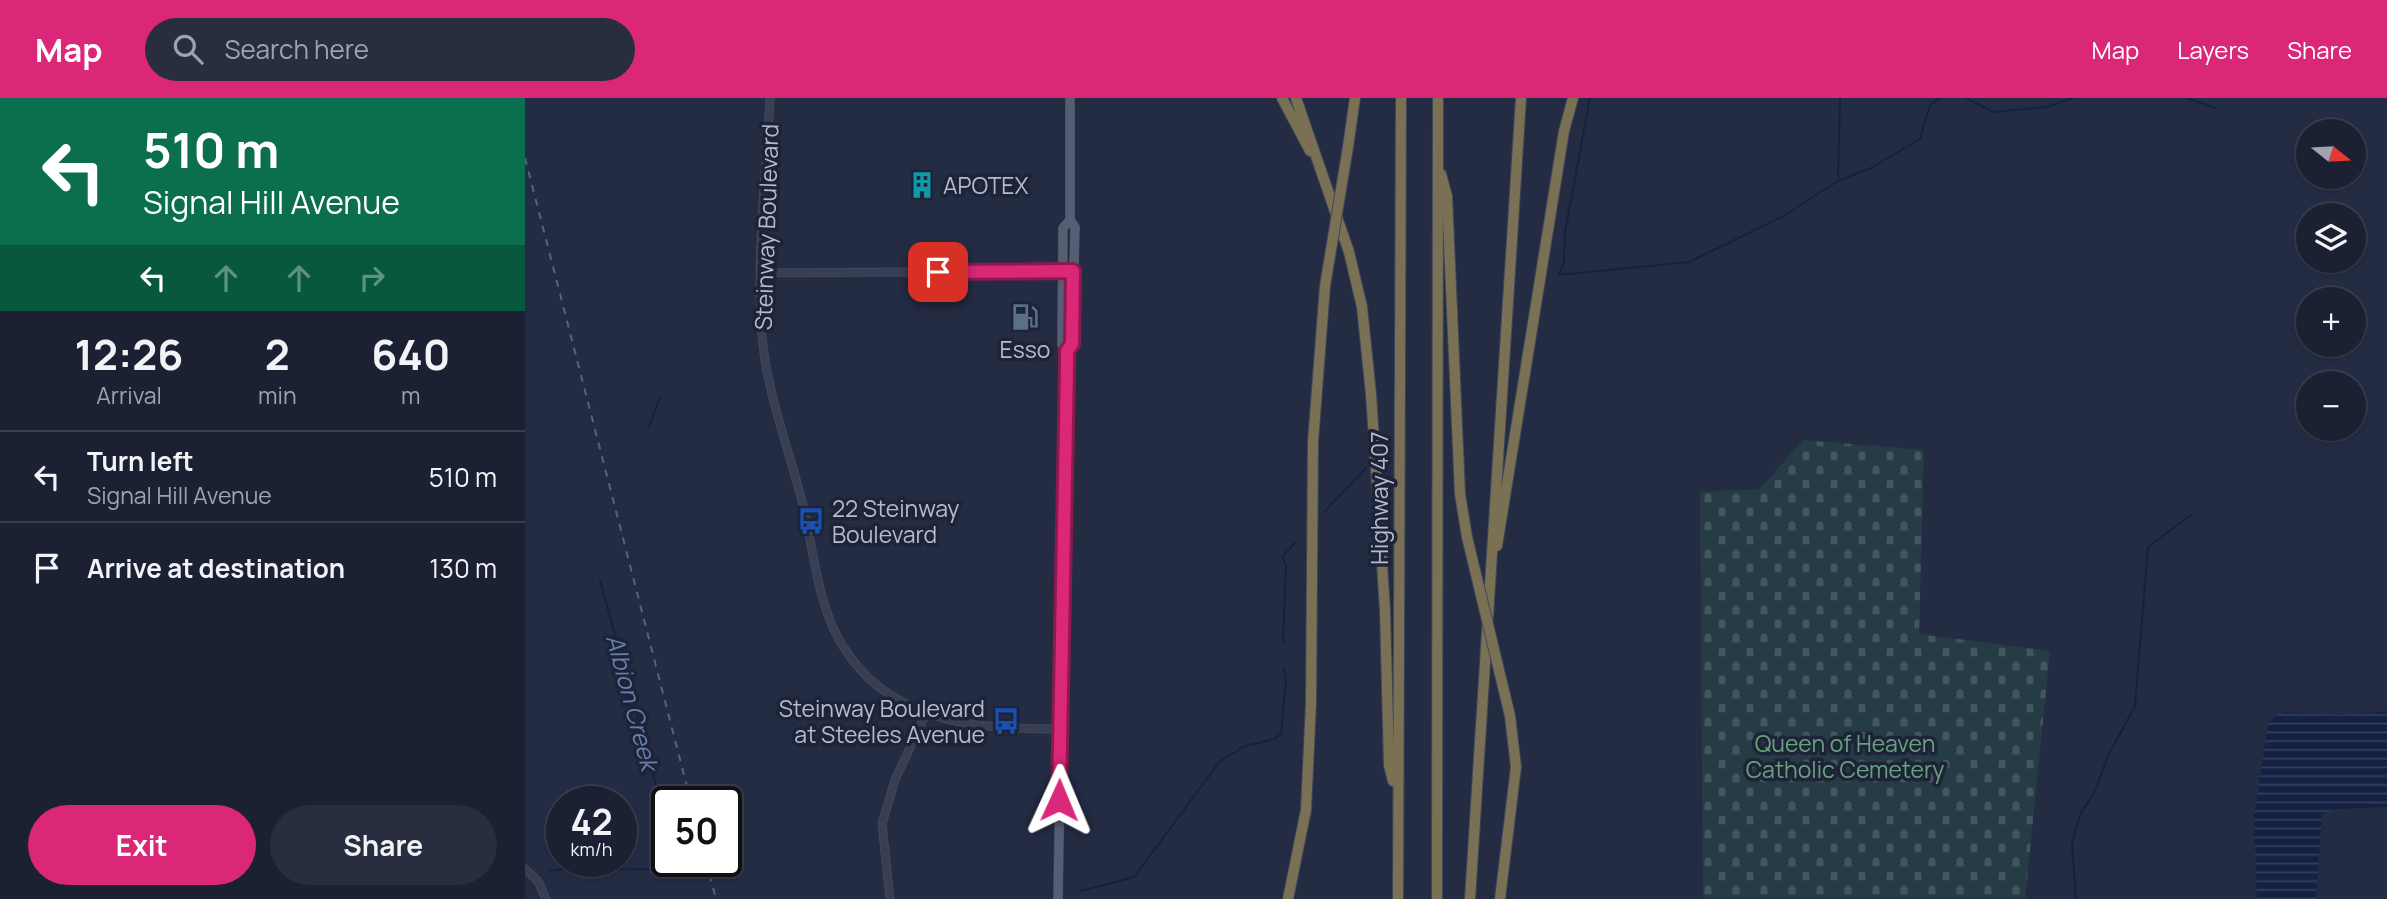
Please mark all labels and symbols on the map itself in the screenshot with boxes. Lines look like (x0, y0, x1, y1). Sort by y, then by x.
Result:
north arrow (2296, 119, 2366, 189)
street label: Steinway Boulevard (746, 123, 786, 331)
place label: APOTEX (943, 169, 1028, 201)
building icon: APOTEX (907, 170, 937, 200)
pin (908, 242, 968, 302)
fuel station icon: Esso (1010, 302, 1040, 332)
place label: Esso (1000, 333, 1050, 365)
street label: Highway 407 (1363, 431, 1395, 565)
place label: 22 Steinway Boulevard (832, 492, 959, 550)
bus stop icon: 22 Steinway Boulevard (796, 506, 826, 536)
water label: Albion Creek (599, 630, 668, 777)
place label: Steinway Boulevard at Steeles Avenue (779, 692, 985, 750)
bus stop icon: Steinway Boulevard at Steeles Avenue (991, 706, 1021, 736)
park label: Queen of Heaven Catholic Cemetery (1746, 727, 1944, 785)
position arrow (1022, 763, 1096, 837)
speed limit sign: 50 (651, 786, 742, 877)

